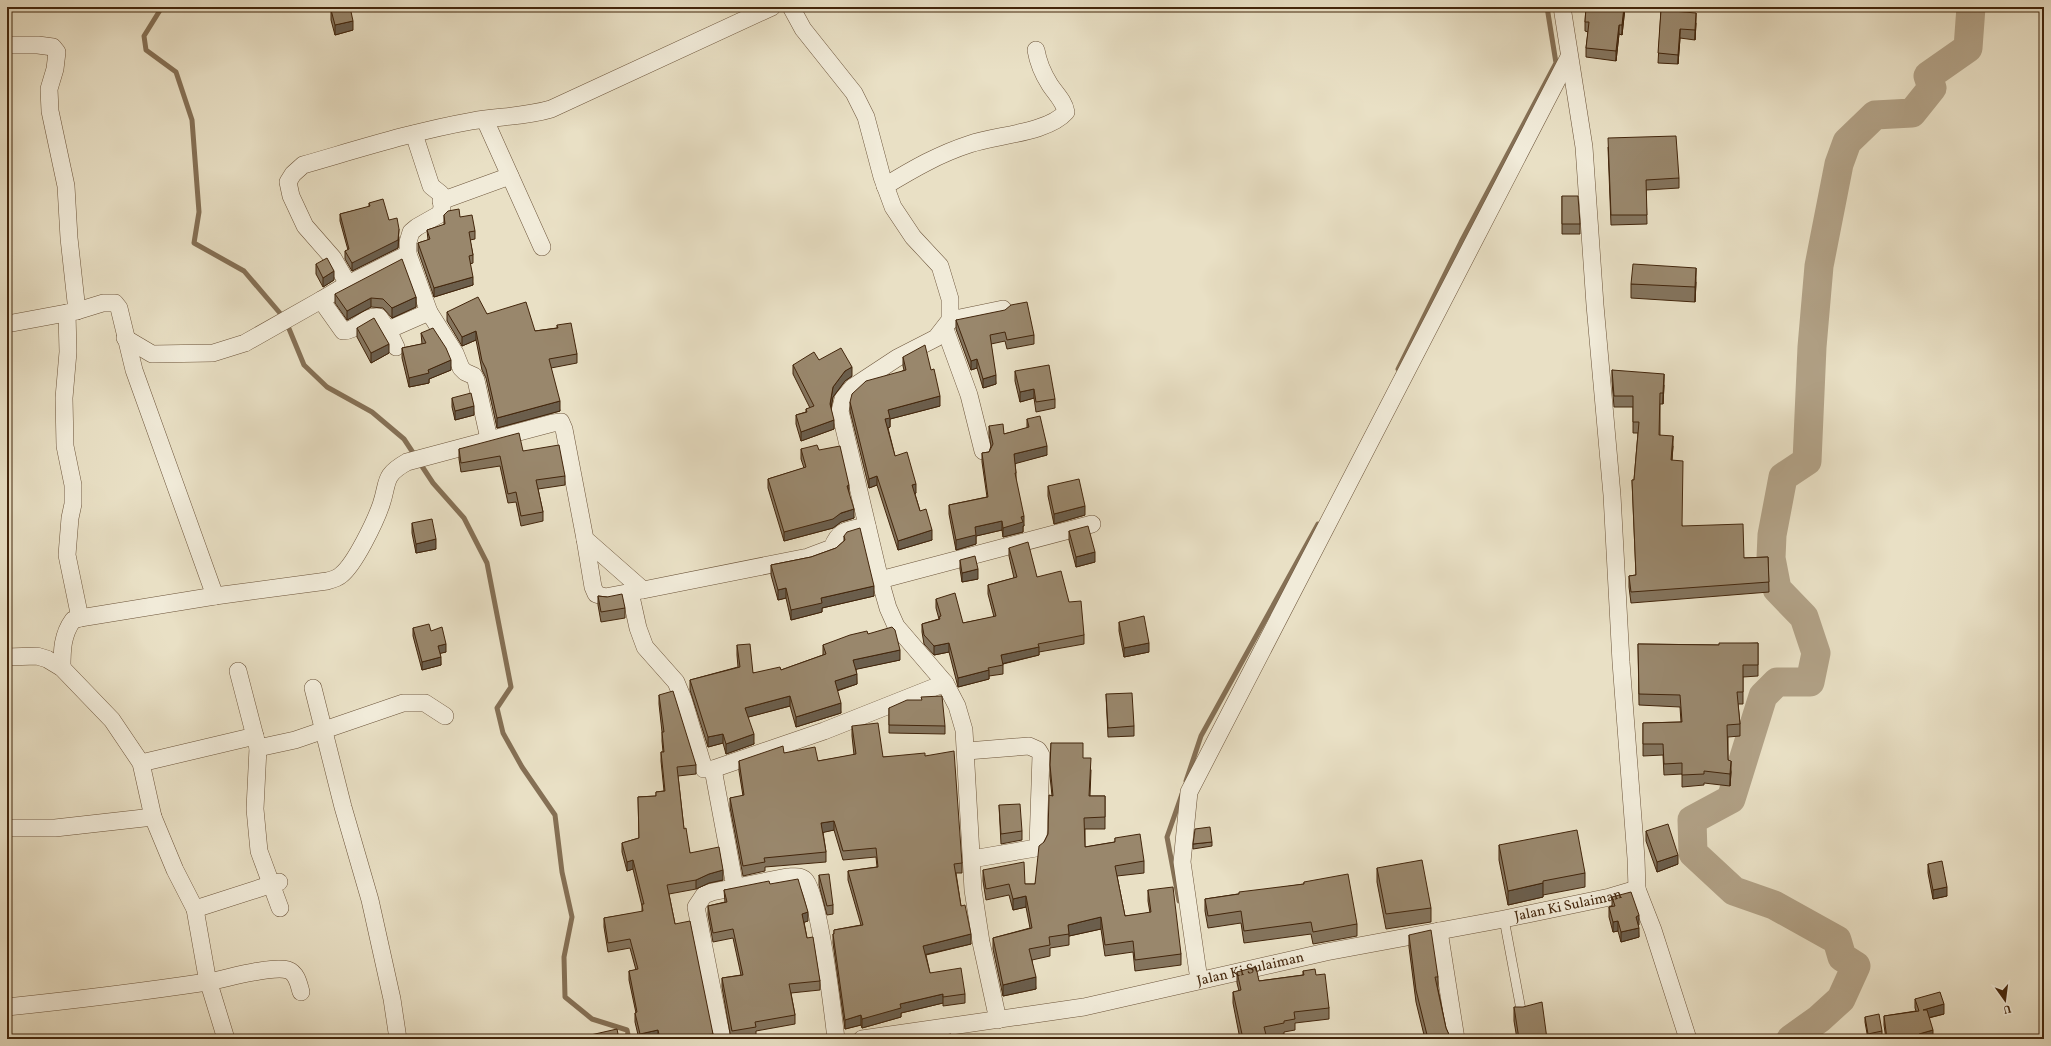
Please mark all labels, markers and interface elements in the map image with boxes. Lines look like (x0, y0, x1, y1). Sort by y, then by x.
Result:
street label: Jalan Ki Sulaiman (1513, 885, 1624, 926)
street label: Jalan Ki Sulaiman (1195, 948, 1306, 991)
north arrow (1985, 980, 2025, 1020)
text: U (2001, 1000, 2013, 1017)

